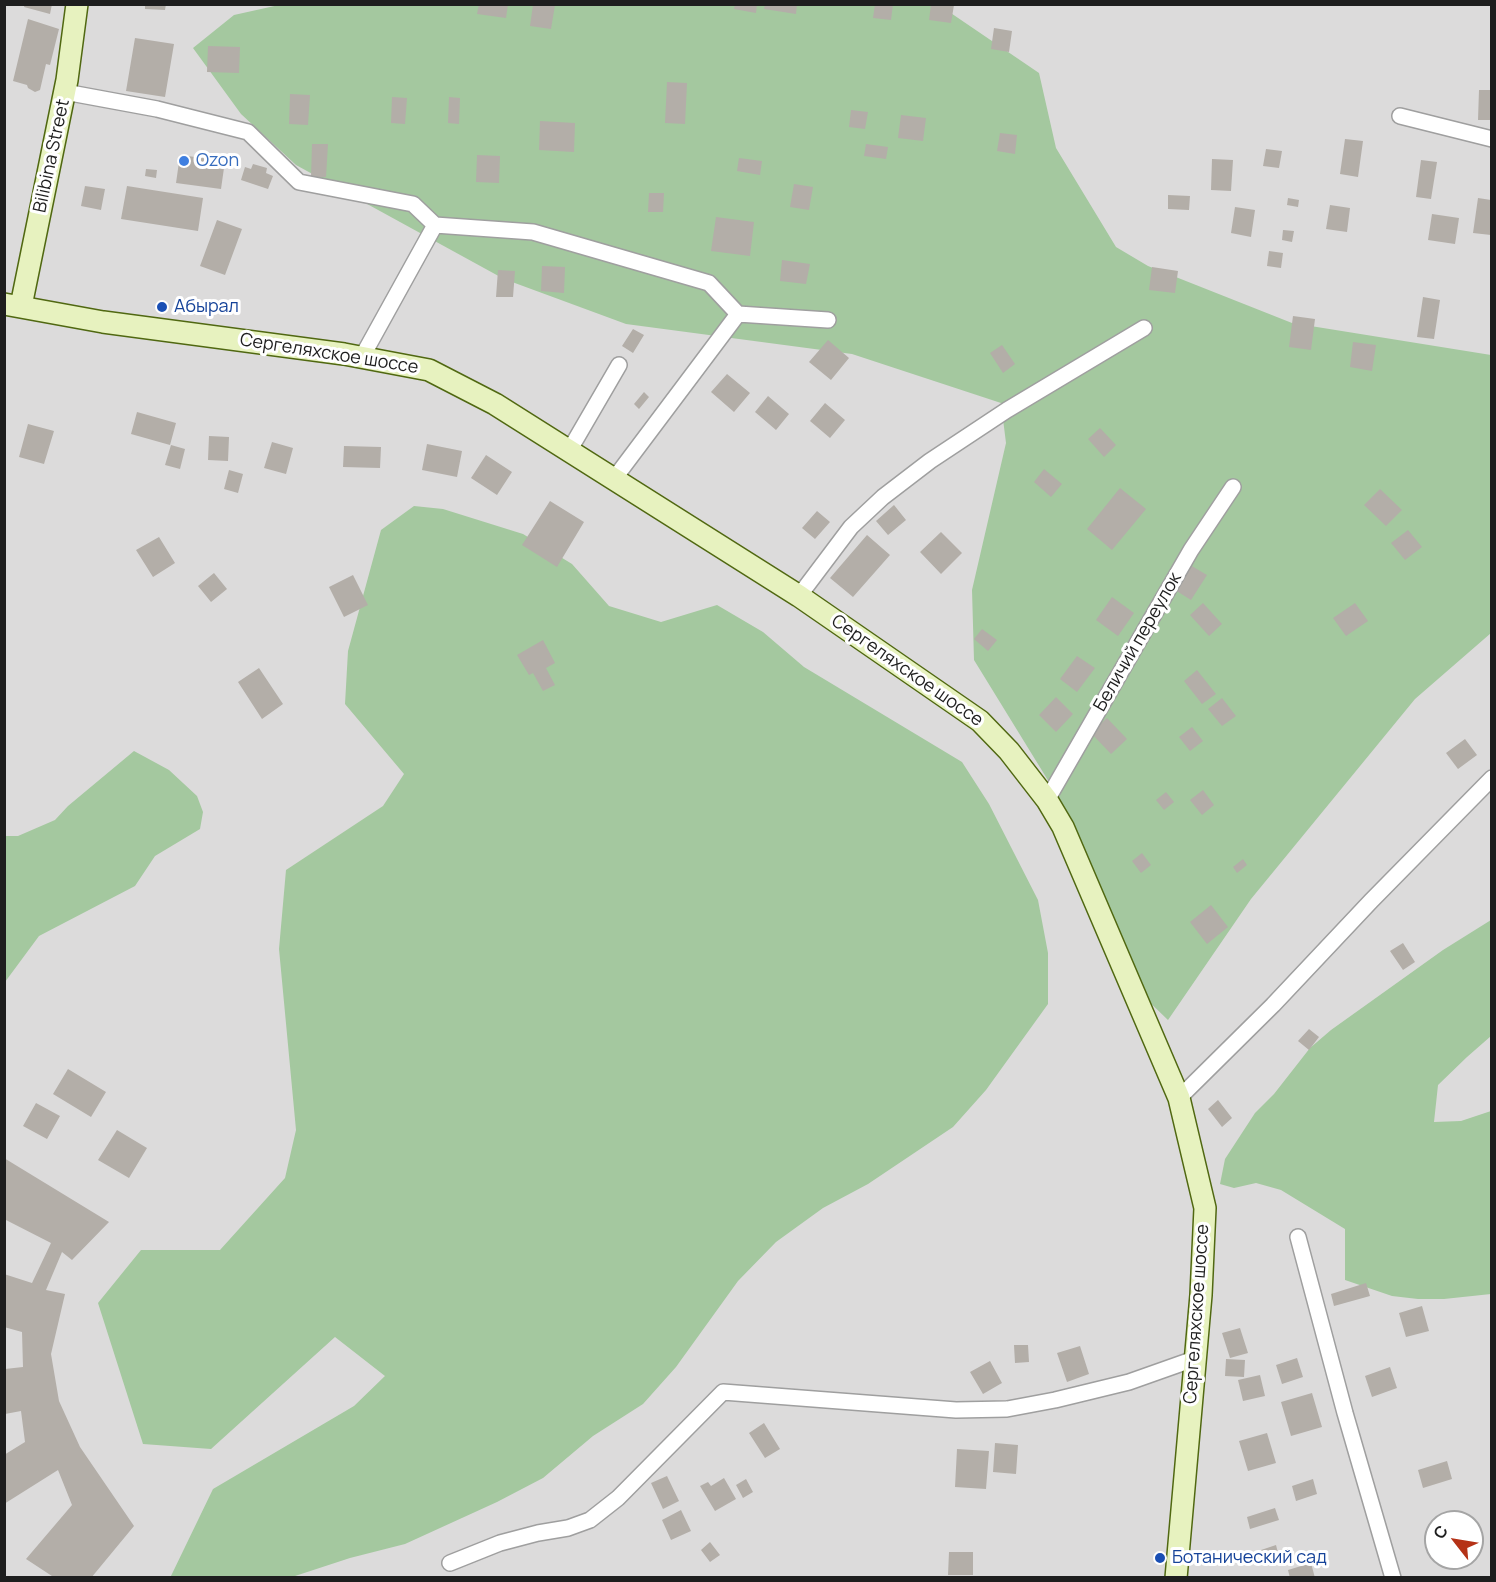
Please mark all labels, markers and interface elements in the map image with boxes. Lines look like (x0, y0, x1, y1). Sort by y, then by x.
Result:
street label: Bilibina Street (29, 97, 75, 215)
place label: Ozon (196, 150, 239, 172)
marker: Ozon (177, 154, 191, 168)
place label: Абырал (174, 296, 239, 318)
marker: Абырал (155, 300, 169, 314)
street label: Сергеляхское шоссе (238, 329, 420, 379)
street label: Беличий переулок (1089, 569, 1187, 715)
street label: Сергеляхское шоссе (827, 610, 987, 732)
street label: Сергеляхское шоссе (1180, 1223, 1214, 1405)
north arrow (1424, 1510, 1484, 1570)
text: С (1428, 1521, 1453, 1543)
place label: Ботанический сад (1172, 1547, 1327, 1569)
marker: Ботанический сад (1153, 1551, 1167, 1565)

